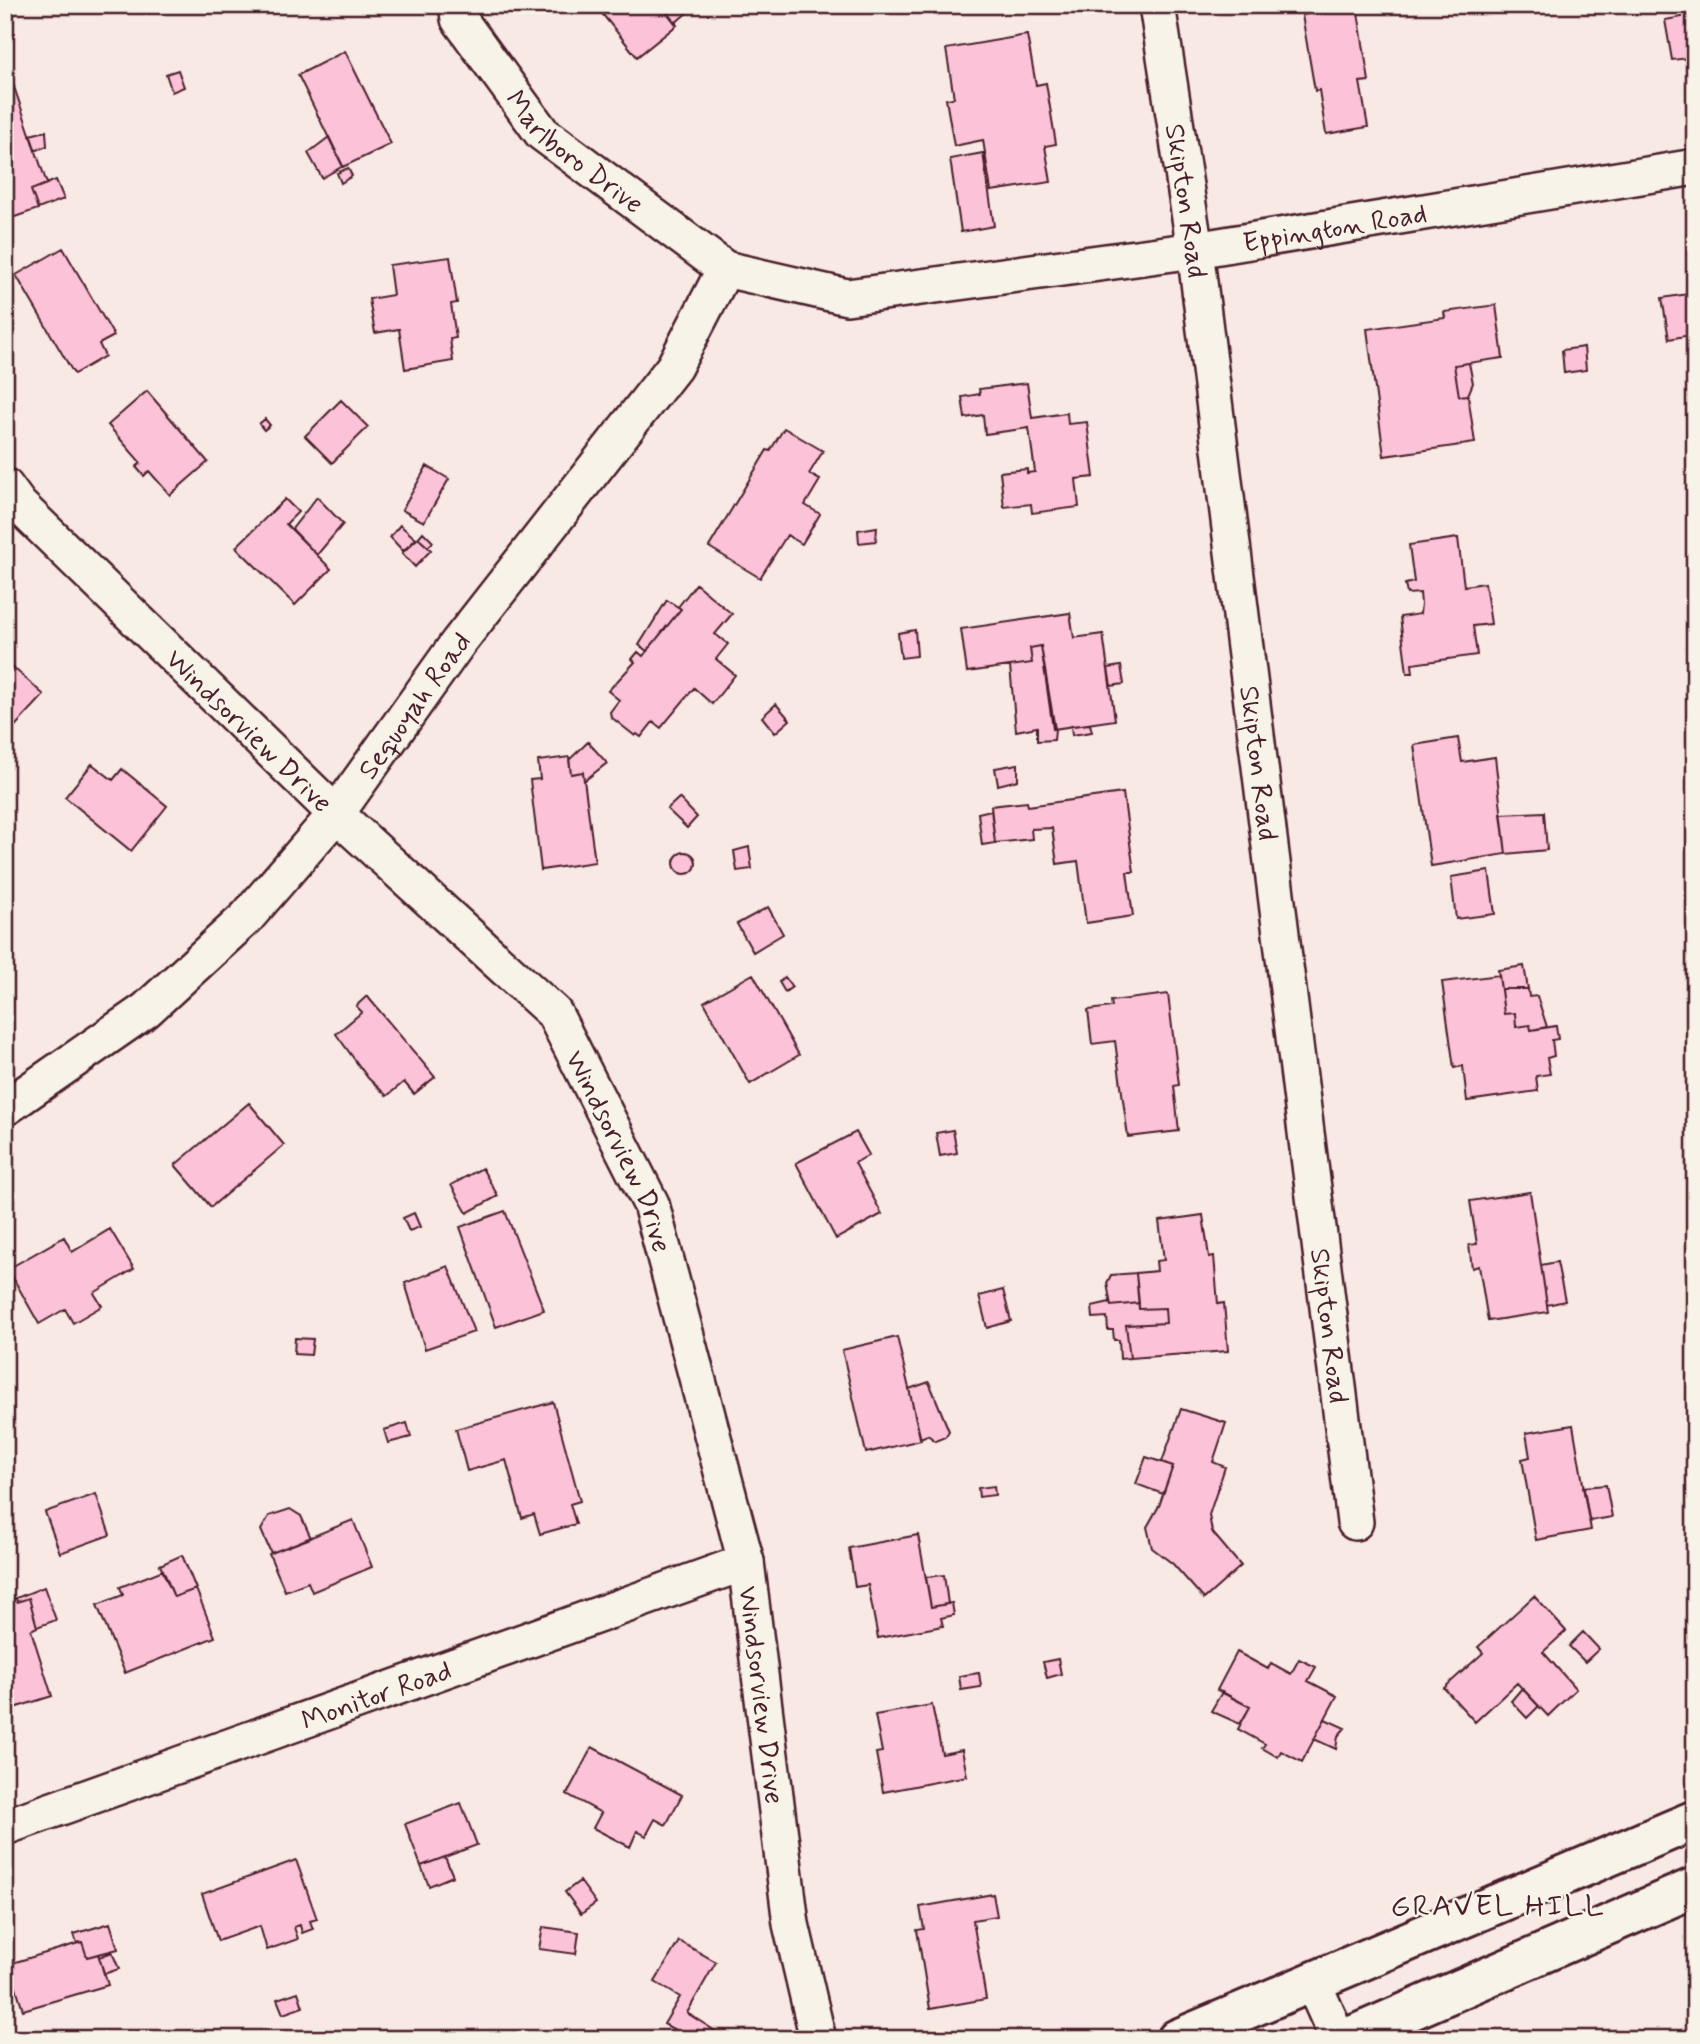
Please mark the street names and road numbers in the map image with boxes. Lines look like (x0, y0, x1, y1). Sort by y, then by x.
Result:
street label: Marlboro Drive (496, 83, 650, 223)
street label: Skipton Road (1155, 121, 1214, 280)
street label: Eppington Road (1240, 196, 1430, 263)
street label: Sequoyah Road (351, 625, 481, 787)
street label: Windsorview Drive (157, 642, 340, 822)
street label: Skipton Road (1229, 684, 1285, 843)
street label: Windsorview Drive (555, 1045, 679, 1257)
street label: Skipton Road (1300, 1246, 1356, 1406)
street label: Windsorview Drive (728, 1584, 792, 1806)
street label: Monitor Road (297, 1653, 457, 1741)

